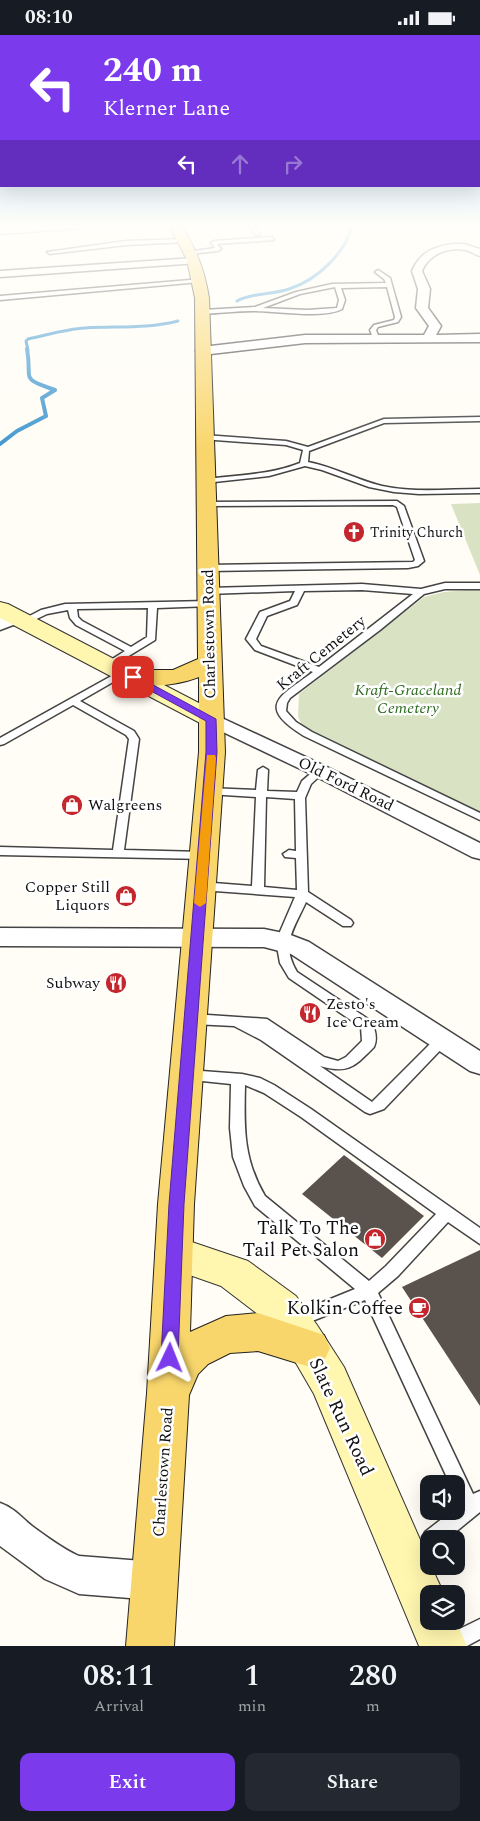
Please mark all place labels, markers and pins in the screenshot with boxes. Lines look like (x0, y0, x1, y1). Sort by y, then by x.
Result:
church icon: Trinity Church (342, 520, 366, 544)
place label: Trinity Church (370, 522, 463, 543)
pin (112, 656, 154, 698)
shop icon: Walgreens (60, 793, 84, 817)
place label: Walgreens (88, 793, 162, 817)
place label: Copper Still Liquors (25, 875, 110, 917)
shop icon: Copper Still Liquors (114, 884, 138, 908)
place label: Subway (46, 971, 101, 995)
restaurant icon: Subway (104, 971, 128, 995)
place label: Zesto's Ice Cream (326, 992, 399, 1034)
restaurant icon: Zesto's Ice Cream (298, 1001, 322, 1025)
place label: Talk To The Tail Pet Salon (242, 1214, 359, 1265)
shop icon: Talk To The Tail Pet Salon (363, 1227, 387, 1251)
place label: Kolkin Coffee (286, 1294, 403, 1323)
cafe icon: Kolkin Coffee (407, 1296, 431, 1320)

